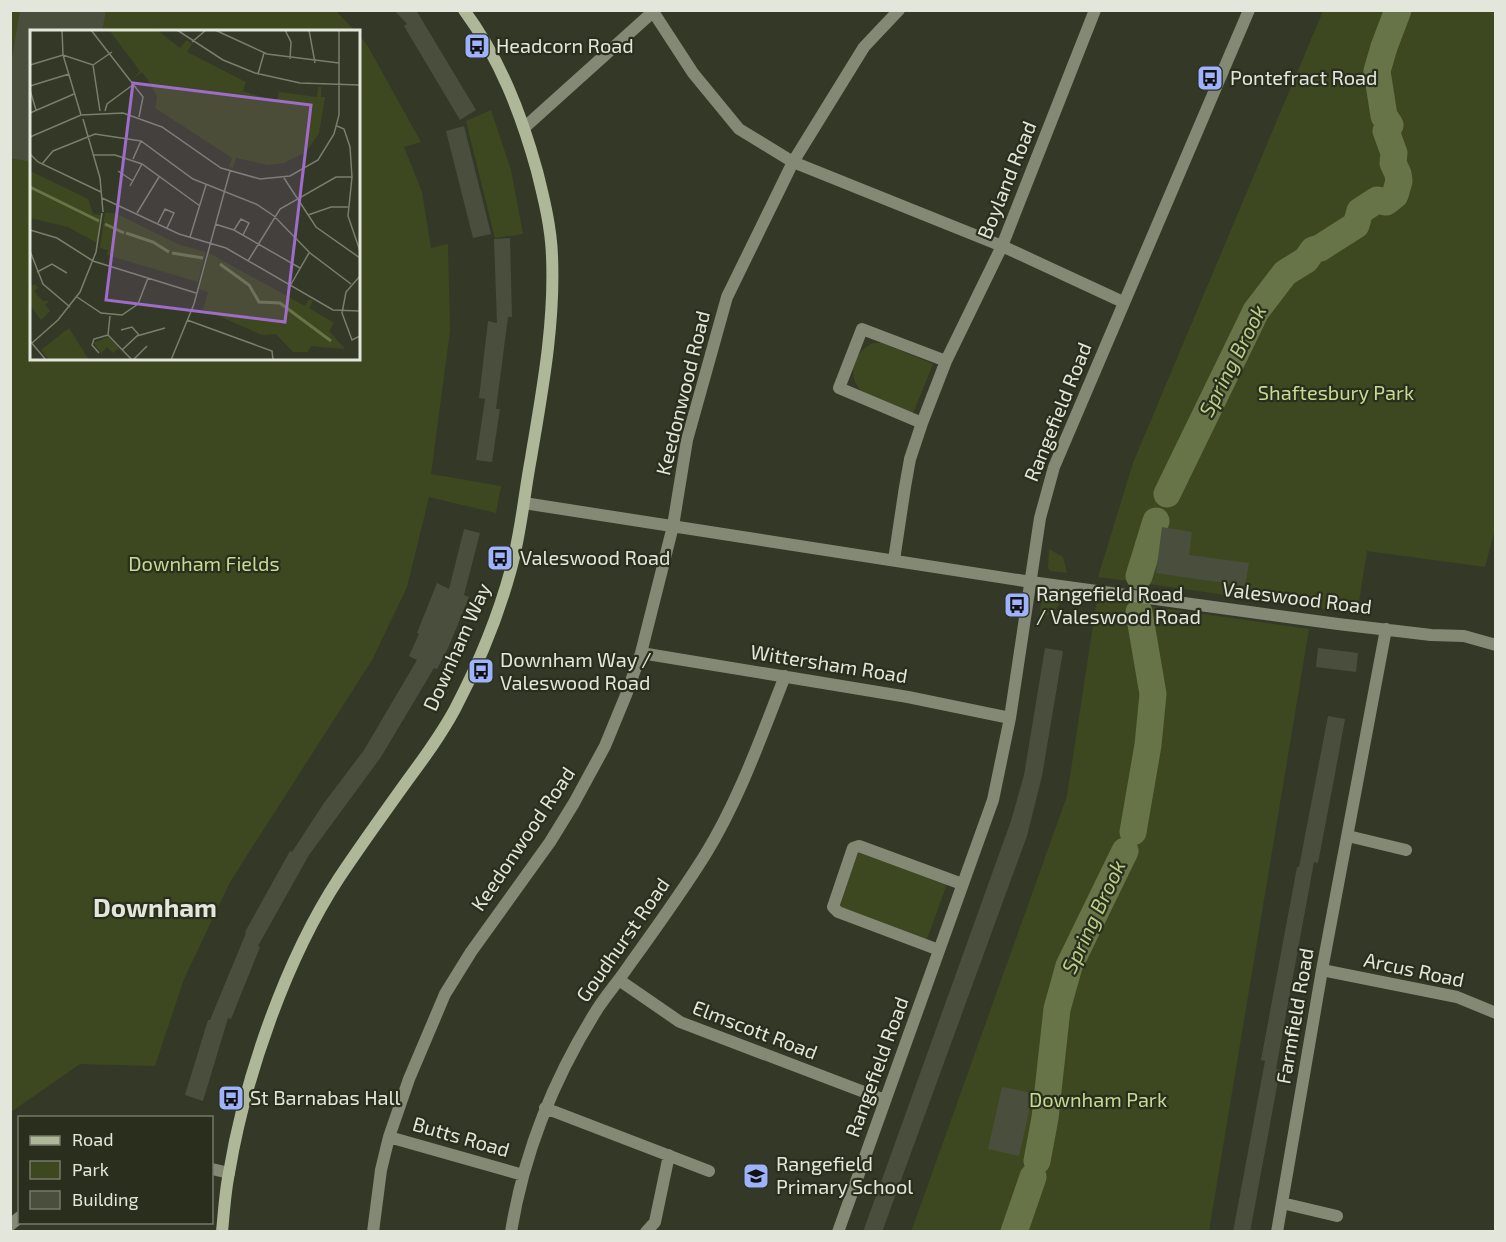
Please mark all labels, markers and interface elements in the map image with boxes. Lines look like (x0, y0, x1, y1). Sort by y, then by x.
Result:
inset map (30, 30, 360, 360)
bus stop icon: Headcorn Road (462, 31, 492, 61)
place label: Headcorn Road (496, 33, 634, 57)
bus stop icon: Pontefract Road (1195, 63, 1225, 93)
place label: Pontefract Road (1230, 65, 1378, 89)
street label: Boyland Road (972, 117, 1041, 242)
water label: Spring Brook (1193, 300, 1271, 420)
street label: Keedonwood Road (650, 308, 714, 477)
street label: Rangefield Road (1018, 339, 1096, 485)
park label: Shaftesbury Park (1258, 380, 1414, 404)
bus stop icon: Valeswood Road (485, 543, 515, 573)
place label: Valeswood Road (520, 545, 671, 569)
park label: Downham Fields (128, 551, 280, 575)
street label: Valeswood Road (1221, 576, 1373, 618)
street label: Downham Way (417, 579, 495, 714)
place label: Rangefield Road / Valeswood Road (1036, 581, 1201, 628)
bus stop icon: Rangefield Road / Valeswood Road (1002, 590, 1032, 620)
street label: Wittersham Road (749, 639, 909, 687)
place label: Downham Way / Valeswood Road (500, 647, 652, 694)
bus stop icon: Downham Way / Valeswood Road (466, 656, 496, 686)
street label: Keedonwood Road (465, 762, 579, 915)
water label: Spring Brook (1056, 856, 1130, 977)
street label: Goudhurst Road (570, 873, 674, 1006)
district label: Downham (93, 891, 217, 922)
street label: Farmfield Road (1270, 946, 1318, 1086)
street label: Arcus Road (1362, 947, 1467, 991)
street label: Rangefield Road (840, 993, 913, 1140)
street label: Elmscott Road (690, 994, 821, 1064)
bus stop icon: St Barnabas Hall (216, 1083, 246, 1113)
place label: St Barnabas Hall (250, 1085, 400, 1109)
park label: Downham Park (1029, 1087, 1167, 1111)
street label: Butts Road (410, 1111, 513, 1161)
legend (18, 1116, 213, 1224)
text: Road (72, 1128, 113, 1150)
place label: Rangefield Primary School (776, 1151, 913, 1198)
text: Park (72, 1158, 109, 1180)
school or university icon: Rangefield Primary School (741, 1161, 771, 1191)
text: Building (72, 1188, 139, 1210)

